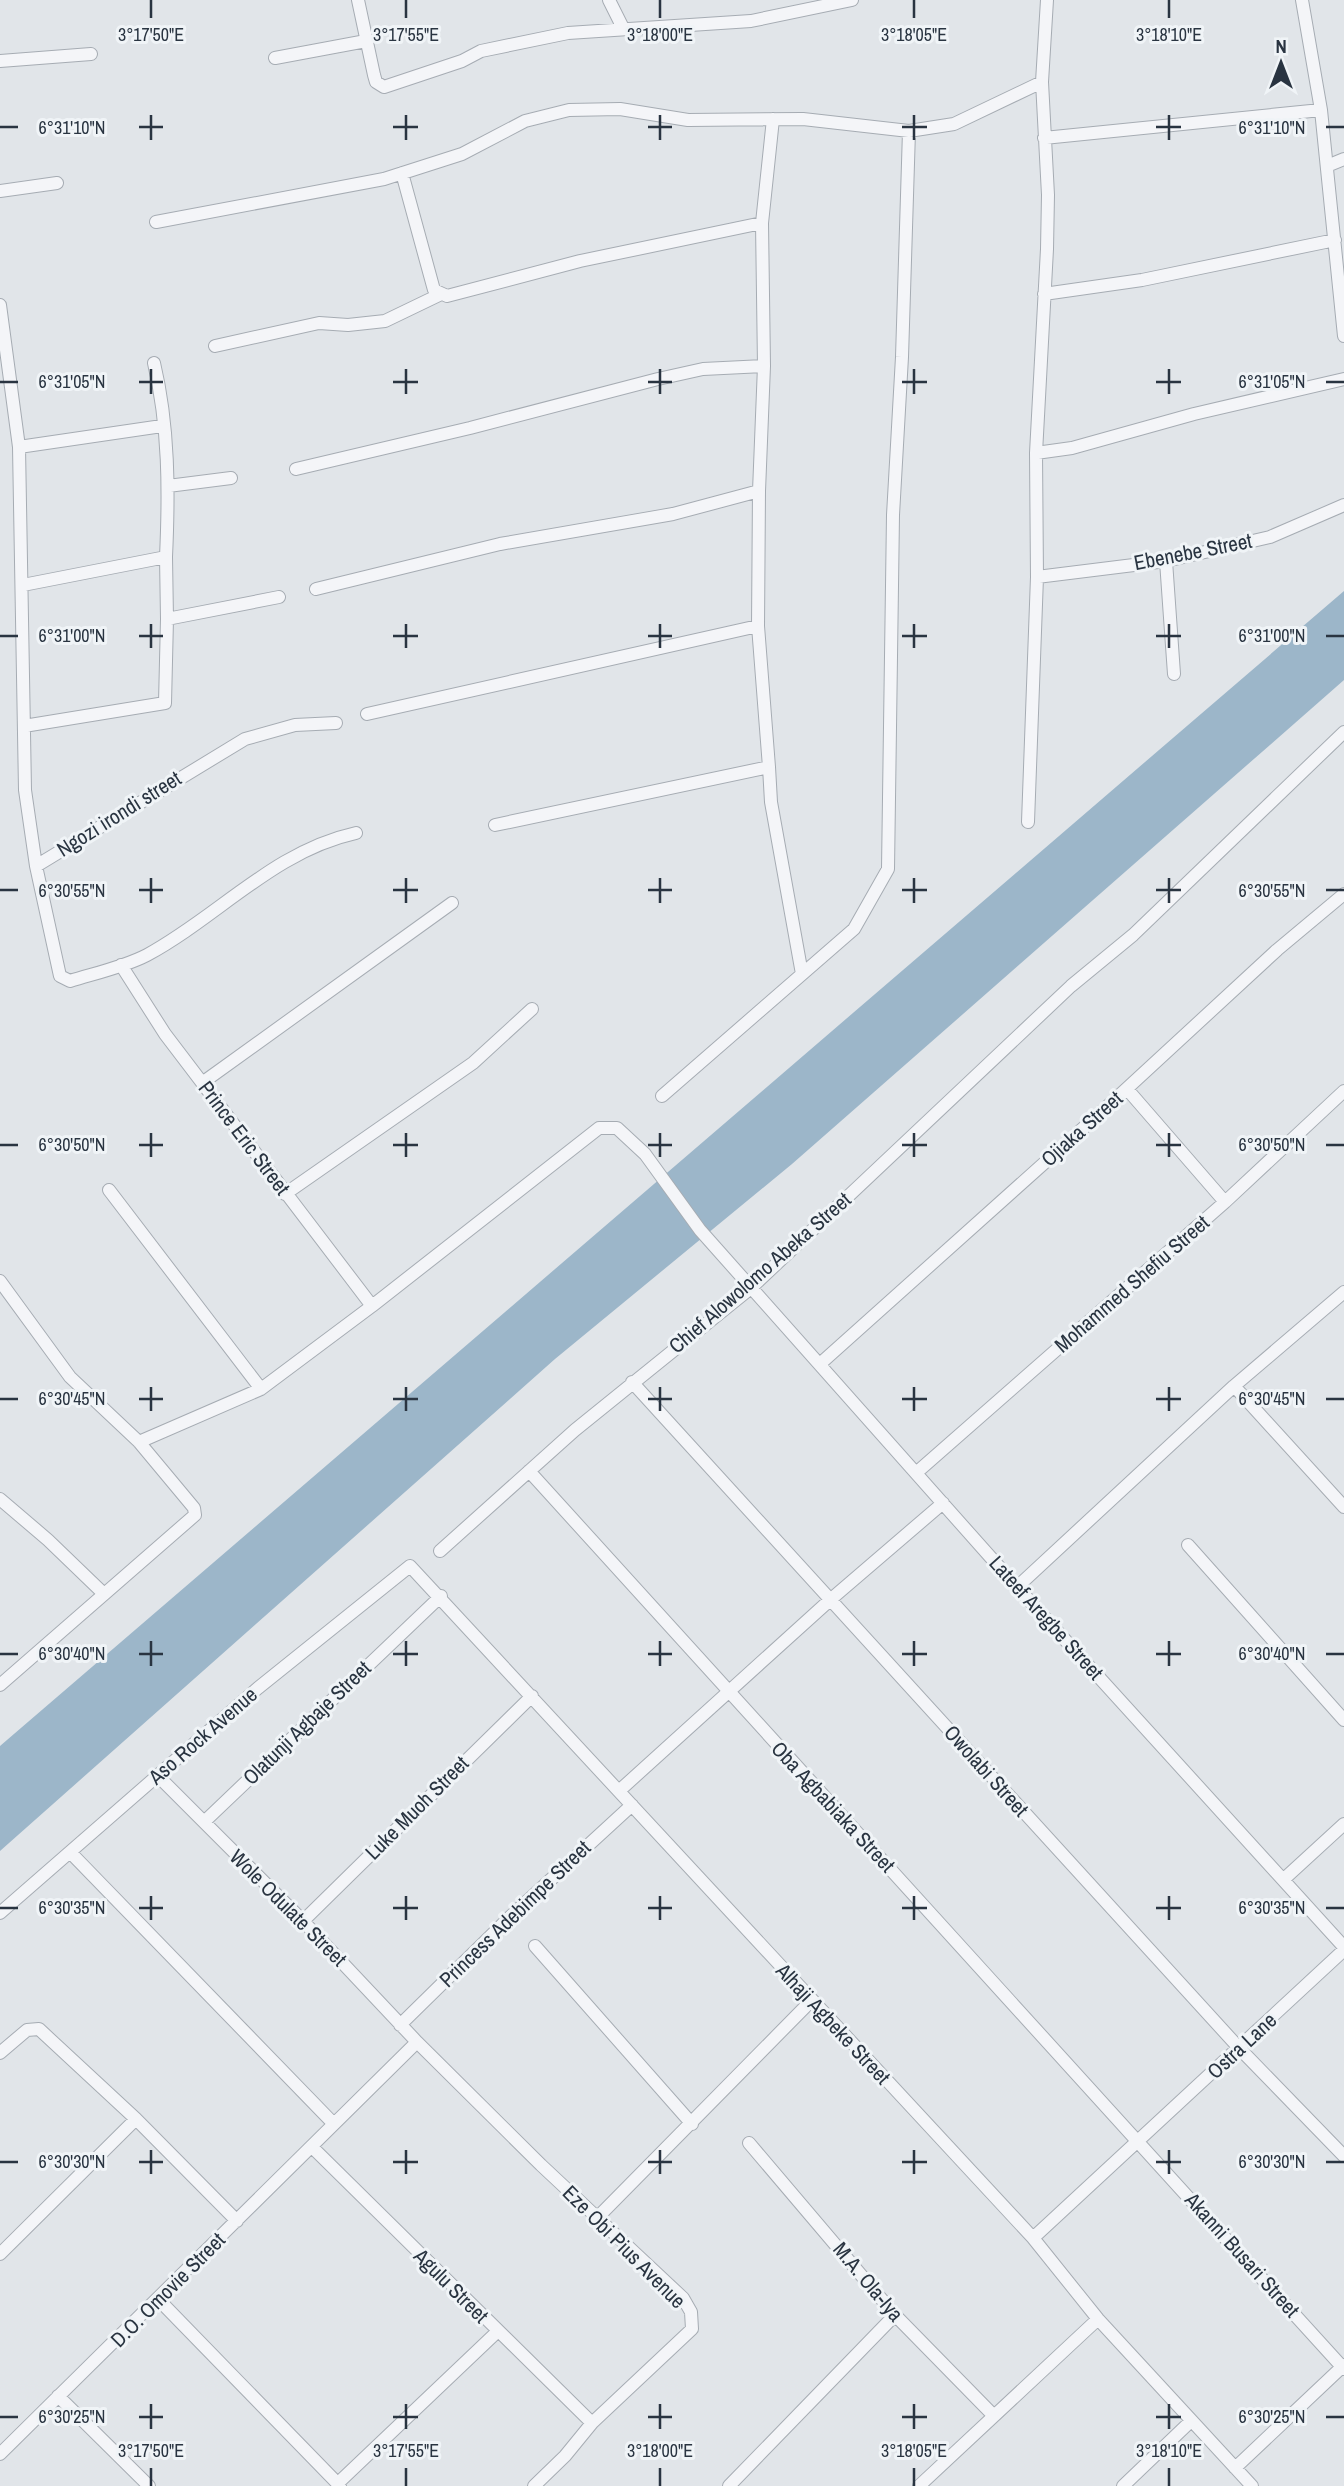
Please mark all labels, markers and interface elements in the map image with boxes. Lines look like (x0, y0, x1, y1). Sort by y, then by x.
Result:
text: 3°17'50"E (118, 22, 184, 47)
text: 3°17'55"E (373, 22, 439, 47)
text: 3°18'00"E (627, 22, 693, 47)
text: 3°18'05"E (881, 22, 947, 47)
text: 3°18'10"E (1136, 22, 1202, 47)
north arrow (1246, 28, 1316, 98)
text: N (1275, 33, 1287, 59)
text: 6°31'10"N (39, 115, 105, 140)
text: 6°31'10"N (1239, 115, 1305, 140)
text: 6°31'05"N (39, 369, 105, 394)
text: 6°31'05"N (1239, 369, 1305, 394)
street label: Ebenebe Street (1131, 526, 1255, 577)
text: 6°31'00"N (39, 623, 105, 648)
text: 6°31'00"N (1239, 623, 1305, 648)
street label: Ngozi irondi street (51, 764, 187, 863)
text: 6°30'55"N (39, 878, 105, 903)
text: 6°30'55"N (1239, 878, 1305, 903)
street label: Prince Eric Street (192, 1075, 297, 1201)
street label: Ojiaka Street (1035, 1084, 1129, 1173)
text: 6°30'50"N (39, 1132, 105, 1157)
text: 6°30'50"N (1239, 1132, 1305, 1157)
street label: Chief Alowolomo Abeka Street (662, 1185, 857, 1360)
street label: Mohammed Shefiu Street (1048, 1208, 1215, 1359)
text: 6°30'45"N (39, 1386, 105, 1411)
text: 6°30'45"N (1239, 1386, 1305, 1411)
street label: Lateef Aregbe Street (983, 1549, 1110, 1686)
text: 6°30'40"N (39, 1641, 105, 1666)
text: 6°30'40"N (1239, 1641, 1305, 1666)
street label: Olatunji Agbaje Street (236, 1654, 377, 1791)
street label: Aso Rock Avenue (141, 1680, 263, 1792)
street label: Owolabi Street (937, 1719, 1035, 1823)
street label: Oba Agbabiaka Street (765, 1735, 902, 1879)
street label: Luke Muoh Street (358, 1749, 475, 1866)
street label: Princess Adebimpe Street (433, 1834, 597, 1994)
street label: Wole Odulate Street (223, 1843, 353, 1973)
text: 6°30'35"N (39, 1895, 105, 1920)
text: 6°30'35"N (1239, 1895, 1305, 1920)
street label: Alhaji Agbeke Street (769, 1956, 897, 2091)
street label: Ostra Lane (1201, 2006, 1283, 2085)
text: 6°30'30"N (39, 2149, 105, 2174)
text: 6°30'30"N (1239, 2149, 1305, 2174)
street label: Eze Obi Pius Avenue (556, 2179, 692, 2315)
street label: Akanni Busari Street (1178, 2185, 1306, 2324)
street label: D.O. Omovie Street (104, 2226, 232, 2353)
street label: M.A. Ola-Iya (827, 2236, 911, 2328)
street label: Agulu Street (407, 2241, 495, 2330)
text: 6°30'25"N (39, 2404, 105, 2429)
text: 6°30'25"N (1239, 2404, 1305, 2429)
text: 3°17'50"E (118, 2438, 184, 2463)
text: 3°17'55"E (373, 2438, 439, 2463)
text: 3°18'00"E (627, 2438, 693, 2463)
text: 3°18'05"E (881, 2438, 947, 2463)
text: 3°18'10"E (1136, 2438, 1202, 2463)

